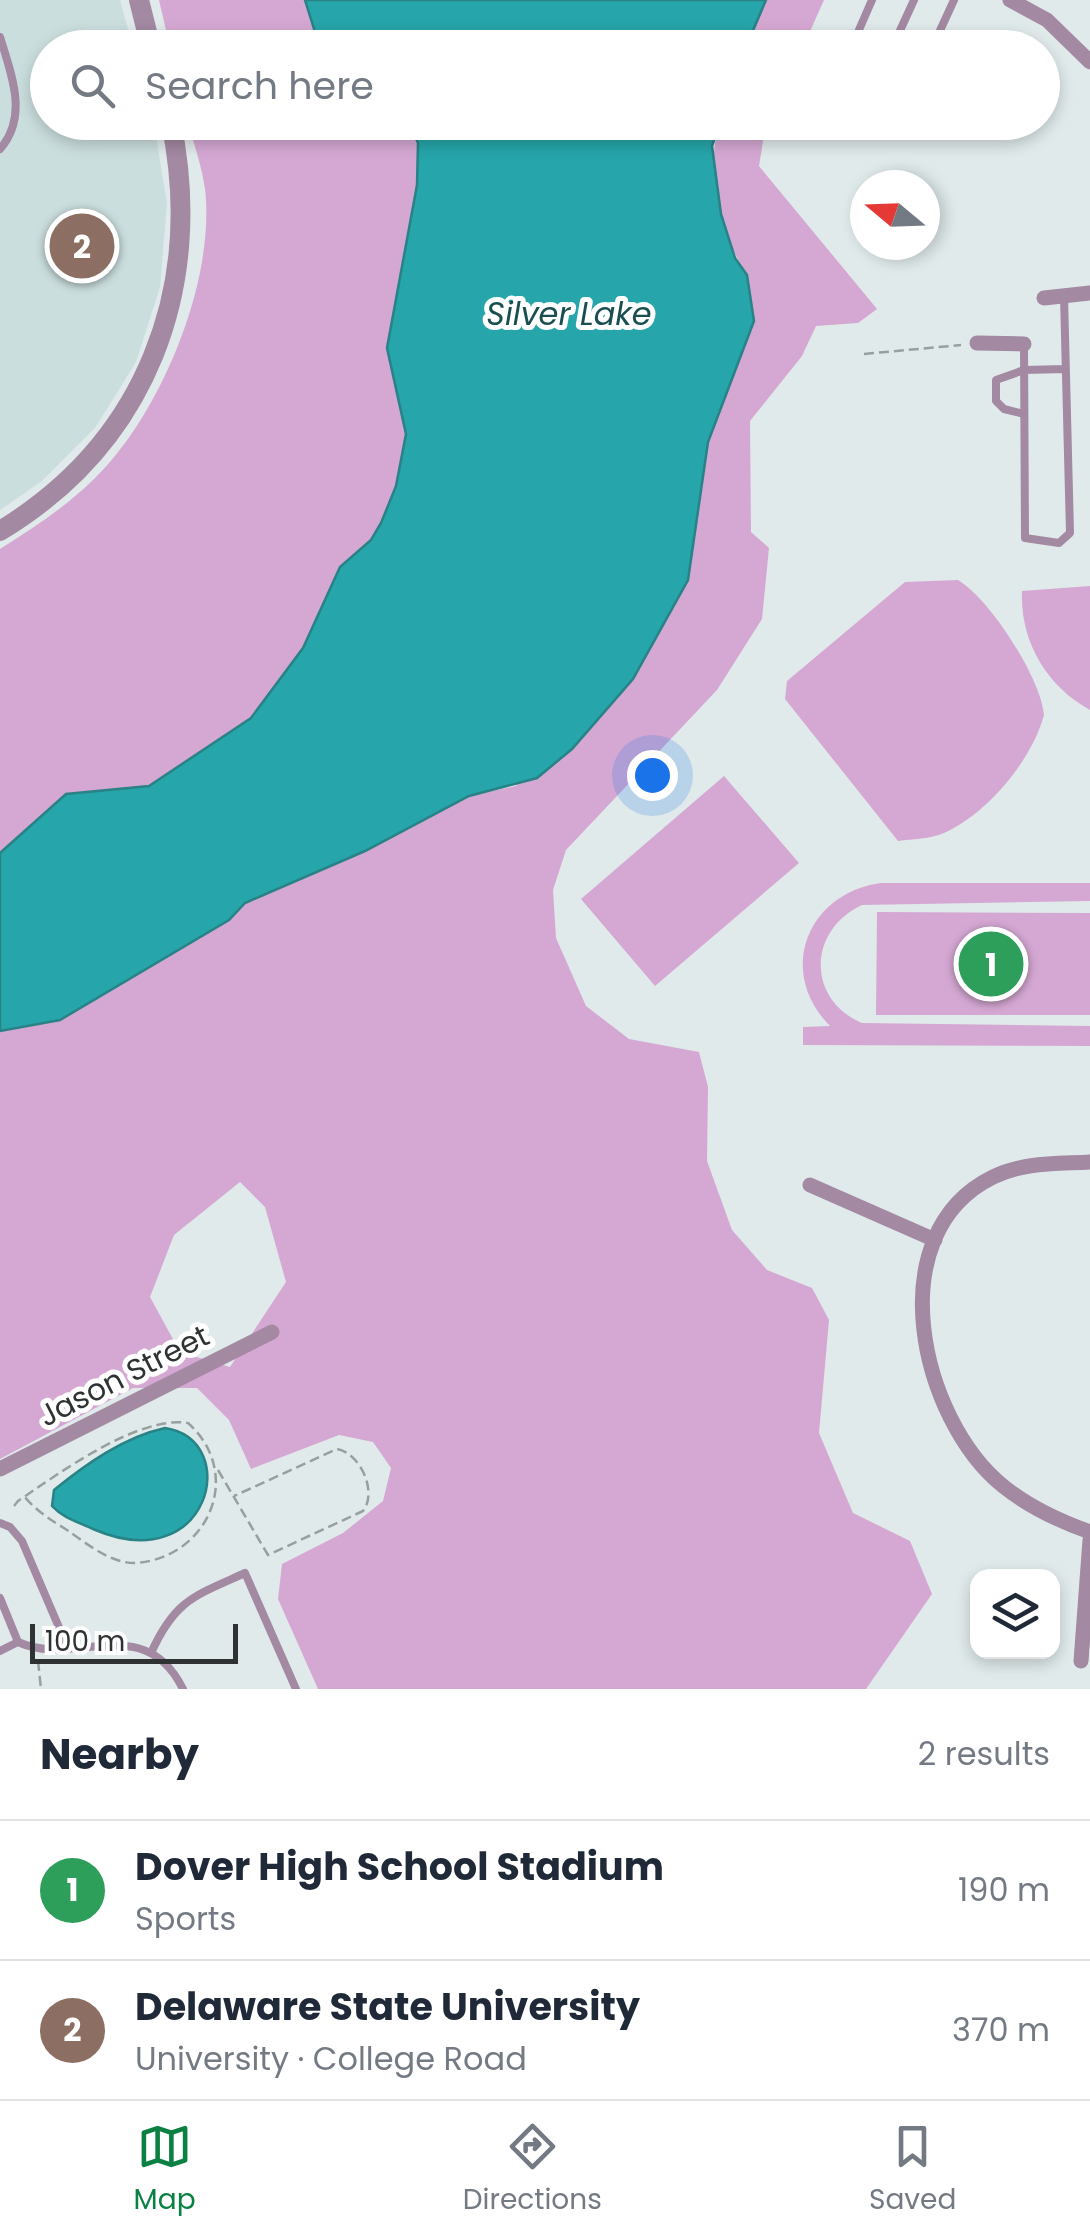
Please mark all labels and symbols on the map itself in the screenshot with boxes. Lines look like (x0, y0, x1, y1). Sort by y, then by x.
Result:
north arrow (850, 170, 940, 260)
pin: 2 (49, 208, 114, 284)
water label: Silver Lake (486, 291, 652, 336)
your location (627, 750, 678, 801)
pin: 1 (958, 926, 1024, 1002)
street label: Jason Street (31, 1314, 216, 1437)
scale bar (30, 1619, 238, 1664)

